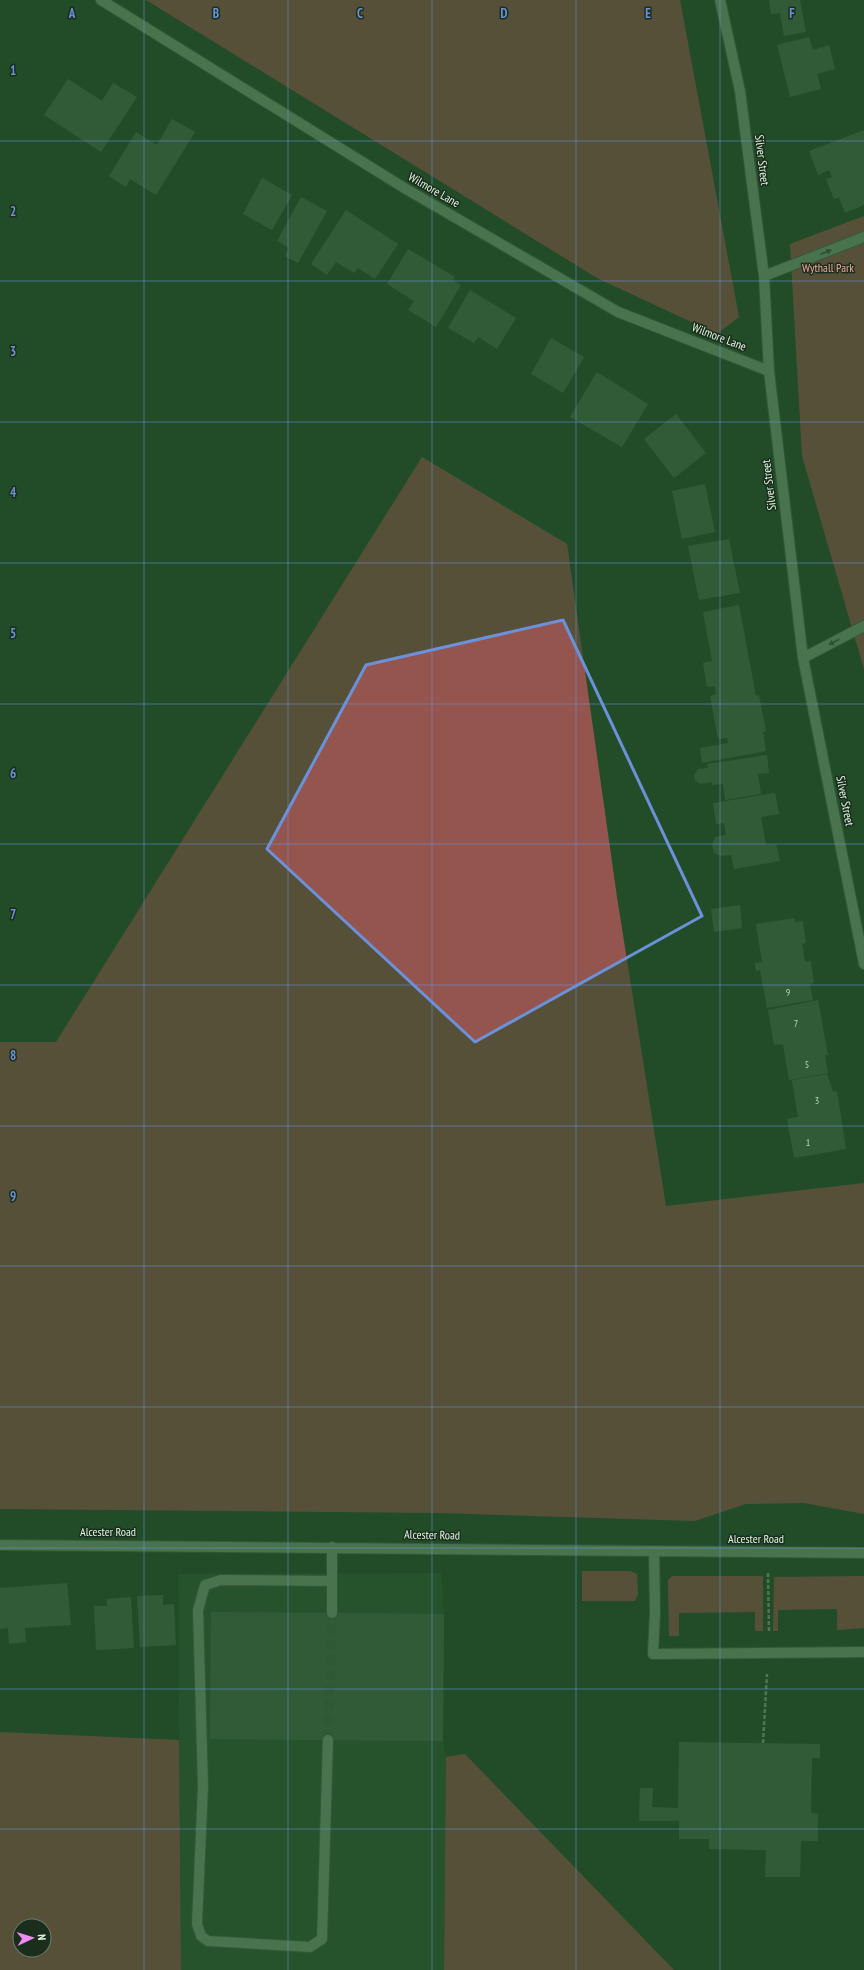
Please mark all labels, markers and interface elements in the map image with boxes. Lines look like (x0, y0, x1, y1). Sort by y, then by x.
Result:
text: A (68, 5, 76, 22)
text: B (213, 5, 219, 22)
text: C (357, 5, 363, 22)
text: D (501, 5, 508, 22)
text: E (645, 5, 651, 22)
text: F (789, 5, 795, 22)
text: 1 (10, 62, 16, 79)
street label: Silver Street (752, 134, 773, 187)
street label: Wilmore Lane (406, 169, 463, 210)
text: 2 (10, 203, 16, 220)
one-way arrow (821, 249, 832, 255)
park label: Wythall Park (802, 260, 854, 275)
street label: Wilmore Lane (690, 319, 749, 354)
text: 3 (10, 343, 16, 360)
street label: Silver Street (758, 458, 779, 511)
text: 4 (10, 484, 17, 501)
text: 5 (10, 625, 16, 642)
one-way arrow (828, 639, 839, 646)
text: 6 (10, 765, 16, 782)
street label: Silver Street (833, 775, 858, 828)
text: 7 (10, 906, 16, 923)
house number: 9 (786, 986, 790, 999)
house number: 7 (794, 1017, 798, 1030)
text: 8 (10, 1047, 16, 1064)
house number: 5 (805, 1058, 809, 1071)
house number: 3 (815, 1094, 819, 1107)
house number: 1 (806, 1136, 810, 1149)
text: 9 (10, 1188, 16, 1205)
street label: Alcester Road (80, 1524, 136, 1539)
street label: Alcester Road (404, 1527, 460, 1542)
street label: Alcester Road (728, 1531, 784, 1546)
north arrow (12, 1918, 52, 1958)
text: N (35, 1934, 49, 1941)

